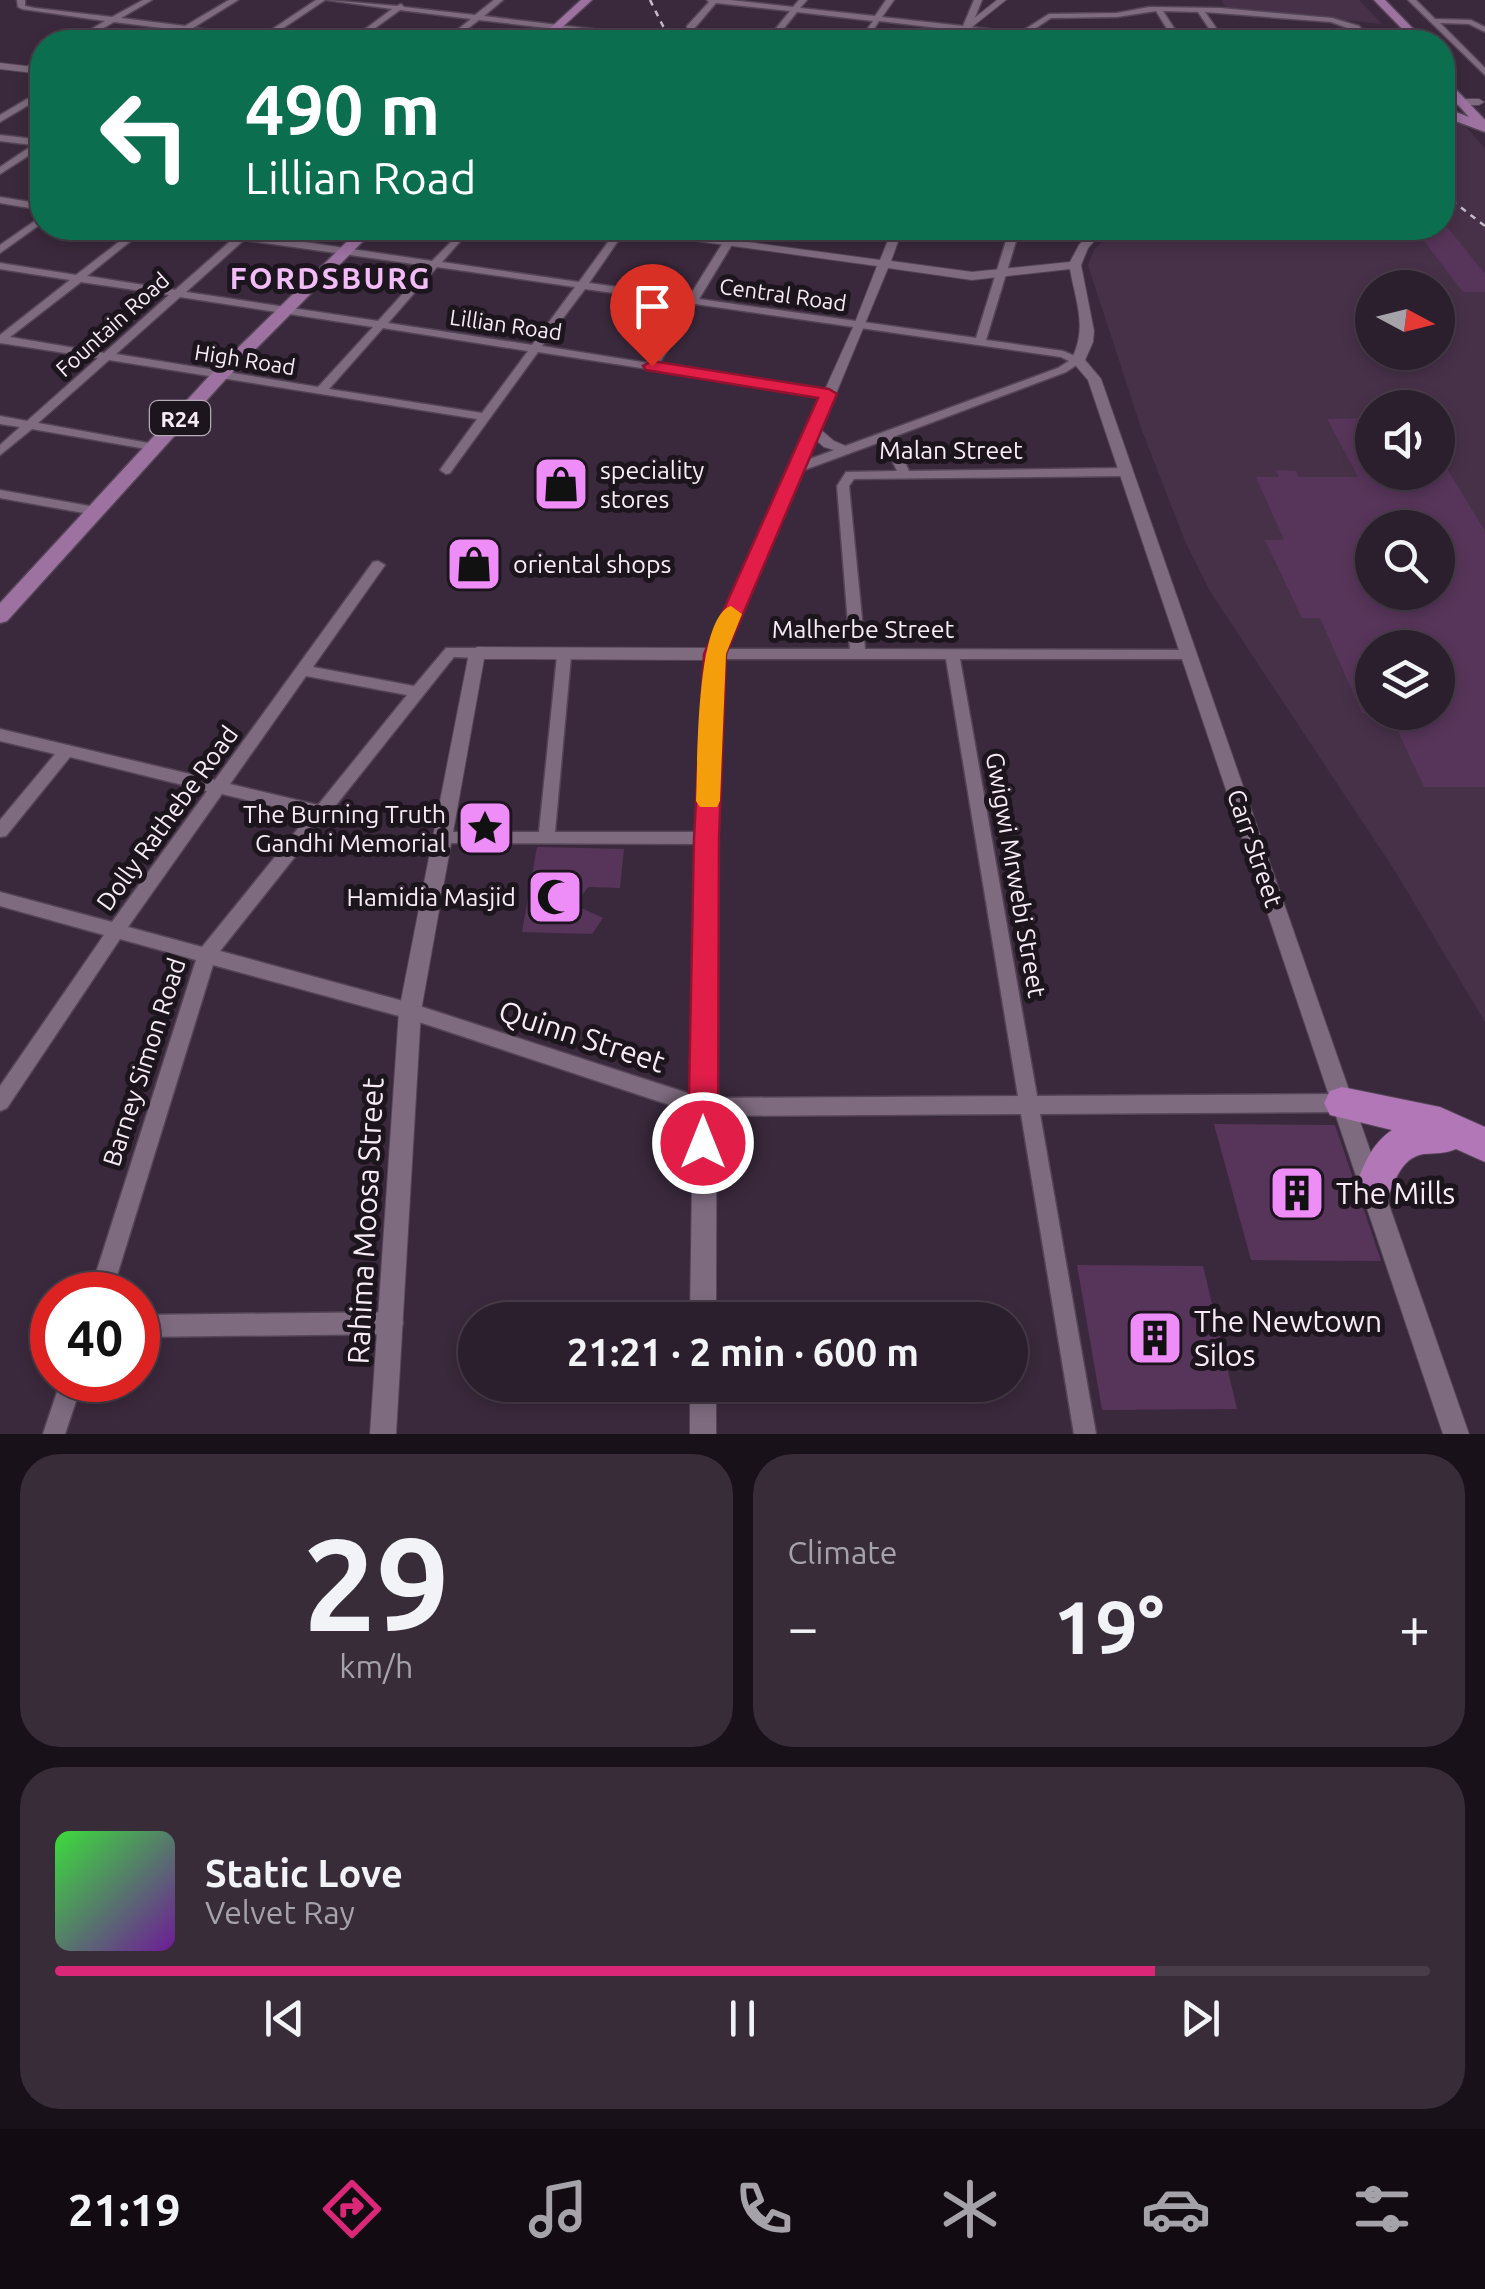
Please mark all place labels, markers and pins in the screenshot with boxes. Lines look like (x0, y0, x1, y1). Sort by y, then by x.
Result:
pin (610, 264, 695, 367)
shop icon: speciality stores (531, 454, 591, 514)
place label: speciality stores (600, 456, 704, 513)
shop icon: oriental shops (444, 534, 504, 594)
place label: oriental shops (513, 550, 671, 578)
place icon: The Burning Truth Gandhi Memorial (455, 798, 515, 858)
place label: The Burning Truth Gandhi Memorial (243, 800, 446, 857)
mosque icon: Hamidia Masjid (525, 867, 585, 927)
place label: Hamidia Masjid (347, 883, 516, 911)
building icon: The Mills (1267, 1163, 1327, 1223)
place label: The Mills (1336, 1176, 1455, 1210)
place label: The Newtown Silos (1194, 1304, 1382, 1372)
building icon: The Newtown Silos (1125, 1308, 1185, 1368)

